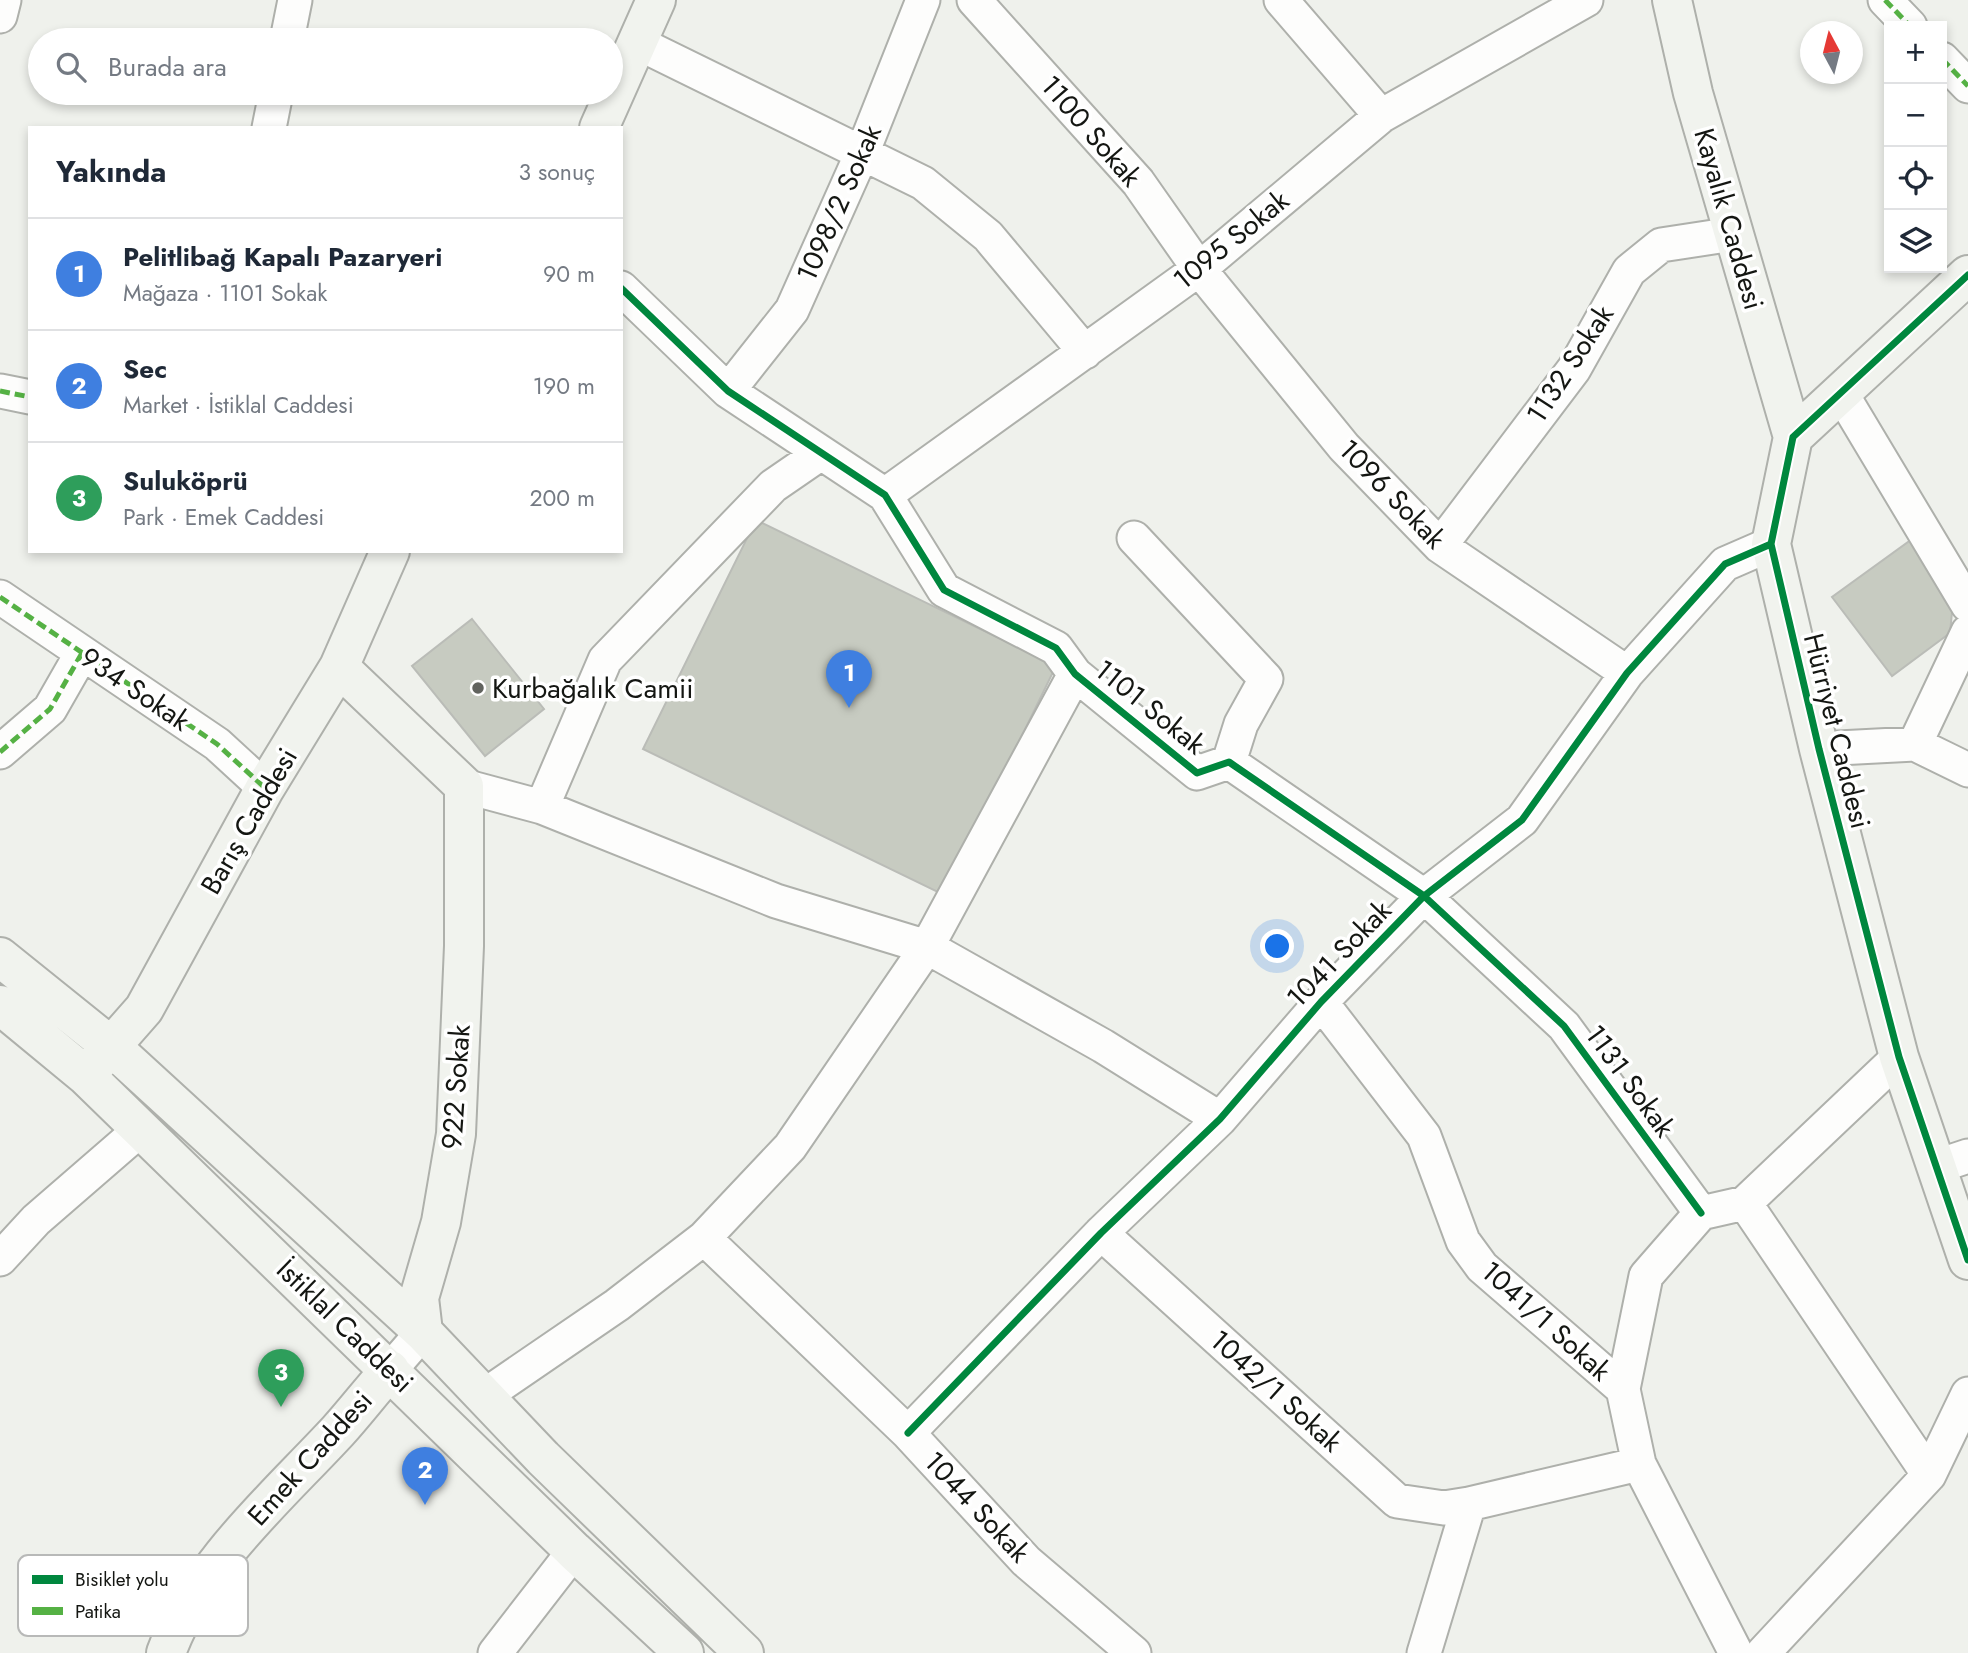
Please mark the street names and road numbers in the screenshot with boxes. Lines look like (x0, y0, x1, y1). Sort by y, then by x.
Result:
street label: 1100 Sokak (1031, 66, 1152, 196)
street label: 1098/2 Sokak (786, 117, 892, 288)
street label: Kayalık Caddesi (1684, 124, 1774, 314)
street label: 1095 Sokak (1164, 180, 1298, 300)
street label: 1132 Sokak (1516, 296, 1624, 431)
street label: 1096 Sokak (1329, 430, 1455, 559)
street label: Hürriyet Caddesi (1793, 629, 1881, 833)
street label: 934 Sokak (72, 637, 199, 741)
street label: 1101 Sokak (1086, 650, 1215, 765)
street label: Barış Caddesi (190, 740, 308, 902)
street label: 1041 Sokak (1277, 891, 1401, 1017)
street label: 1131 Sokak (1575, 1016, 1685, 1146)
street label: 922 Sokak (431, 1022, 481, 1151)
street label: İstiklal Caddesi (267, 1250, 423, 1402)
street label: 1041/1 Sokak (1472, 1251, 1621, 1391)
street label: 1042/1 Sokak (1201, 1320, 1352, 1462)
street label: Emek Caddesi (238, 1381, 382, 1535)
street label: 1044 Sokak (915, 1442, 1040, 1572)

